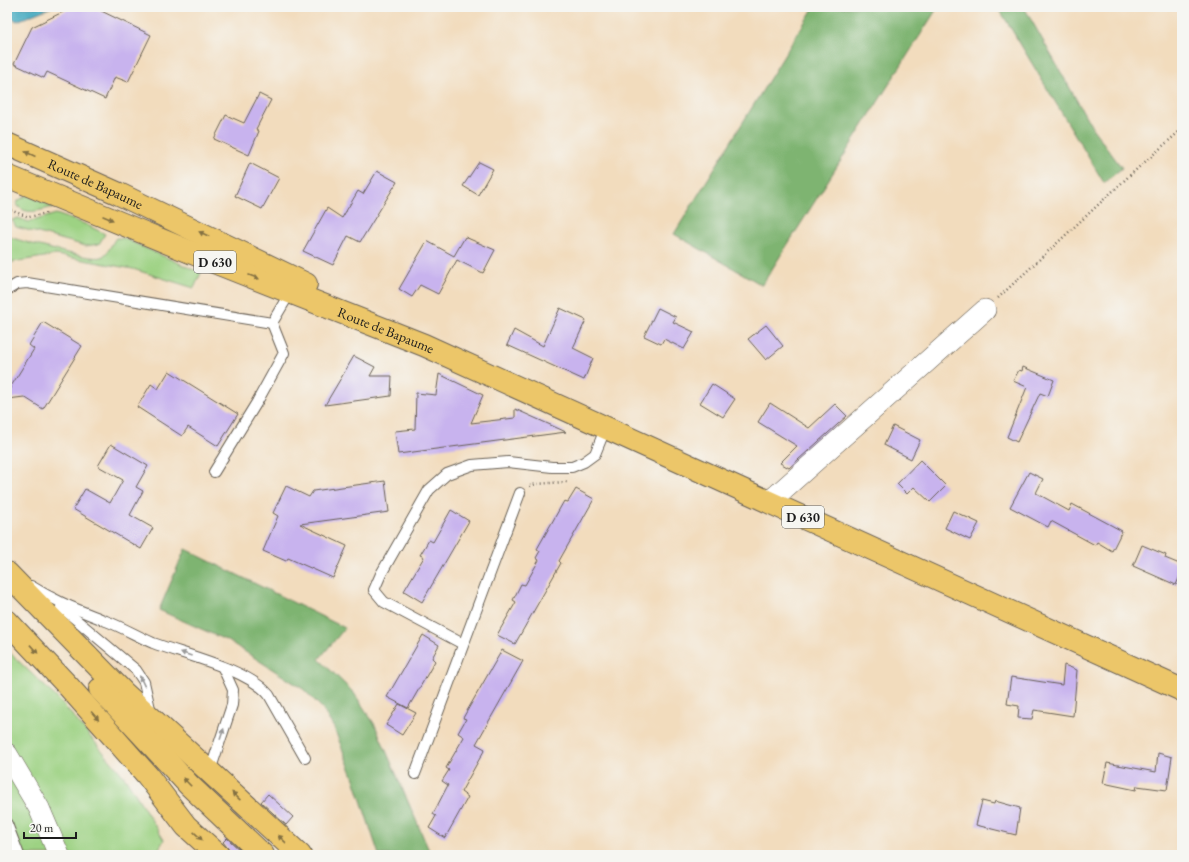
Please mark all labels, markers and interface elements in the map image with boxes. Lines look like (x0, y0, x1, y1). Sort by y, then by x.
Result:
one-way arrow (24, 151, 35, 157)
street label: Route de Bapaume (45, 154, 146, 213)
one-way arrow (102, 215, 113, 221)
one-way arrow (198, 231, 210, 237)
road number: D 630 (194, 251, 236, 273)
one-way arrow (249, 275, 261, 281)
street label: Route de Bapaume (335, 303, 438, 358)
road number: D 630 (782, 506, 824, 528)
one-way arrow (29, 644, 39, 654)
one-way arrow (180, 651, 192, 657)
one-way arrow (139, 676, 145, 687)
one-way arrow (90, 712, 99, 721)
one-way arrow (219, 728, 225, 740)
one-way arrow (182, 777, 192, 787)
one-way arrow (231, 791, 241, 800)
scale bar (24, 814, 76, 840)
text: 20 m (30, 820, 54, 836)
one-way arrow (192, 832, 203, 841)
one-way arrow (277, 834, 287, 843)

